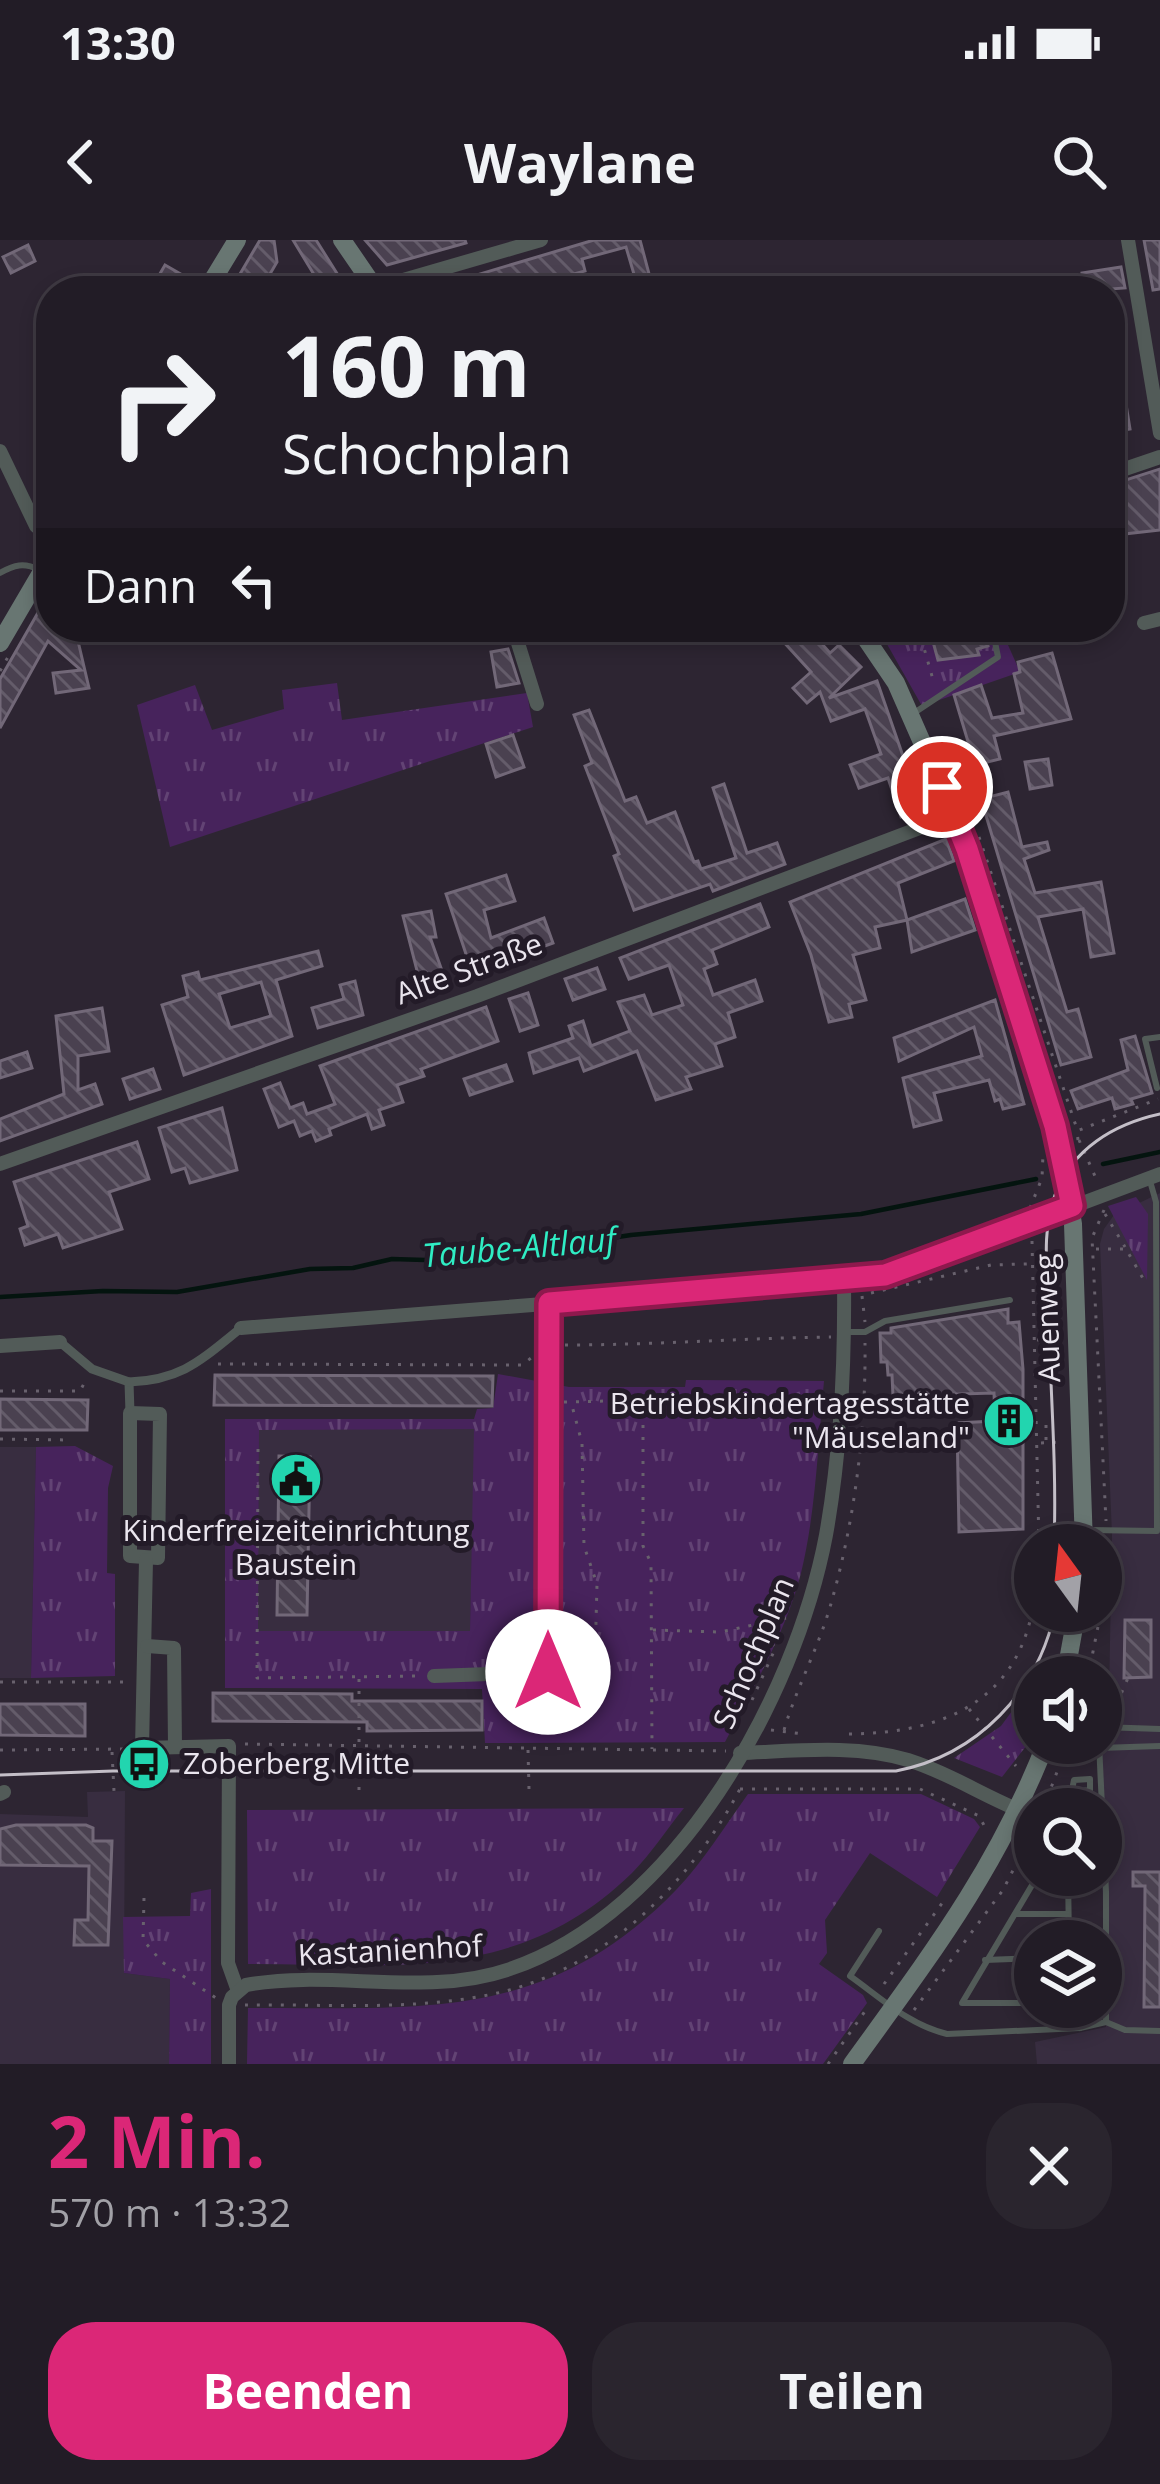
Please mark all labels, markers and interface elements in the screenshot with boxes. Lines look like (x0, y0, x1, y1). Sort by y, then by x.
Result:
text: 13:30 (60, 12, 176, 73)
text: Waylane (464, 125, 696, 199)
icon: back (48, 129, 114, 195)
icon: search (1046, 129, 1112, 195)
text: 160 m (282, 307, 530, 422)
icon: right (84, 324, 240, 480)
text: Schochplan (282, 416, 572, 490)
icon: left (221, 552, 287, 618)
text: Dann (84, 555, 197, 616)
pin (891, 736, 993, 838)
icon: arrive (909, 754, 975, 820)
street label: Alte Straße (389, 922, 548, 1013)
water label: Taube-Altlauf (420, 1215, 622, 1277)
street label: Auenweg (1024, 1253, 1069, 1383)
place label: Betriebskindertagesstätte "Mäuseland" (610, 1382, 970, 1457)
building icon: Betriebskindertagesstätte "Mäuseland" (981, 1393, 1037, 1449)
public building icon: Kinderfreizeiteinrichtung Baustein (268, 1451, 324, 1507)
place label: Kinderfreizeiteinrichtung Baustein (123, 1509, 469, 1584)
north arrow (1014, 1524, 1122, 1632)
map controls (1014, 1524, 1122, 2028)
street label: Schochplan (702, 1570, 803, 1735)
position arrow (485, 1609, 611, 1735)
button: sound (1014, 1656, 1122, 1764)
bus stop icon: Zoberberg Mitte (116, 1736, 172, 1792)
place label: Zoberberg Mitte (183, 1742, 410, 1783)
button: search (1014, 1788, 1122, 1896)
button: layers (1014, 1920, 1122, 2028)
street label: Kastanienhof (297, 1924, 485, 1975)
text: 2 Min. (48, 2091, 266, 2189)
button: close (986, 2103, 1112, 2229)
text: 570 m · 13:32 (48, 2185, 291, 2238)
button: Beenden (48, 2322, 568, 2460)
button: Teilen (592, 2322, 1112, 2460)

